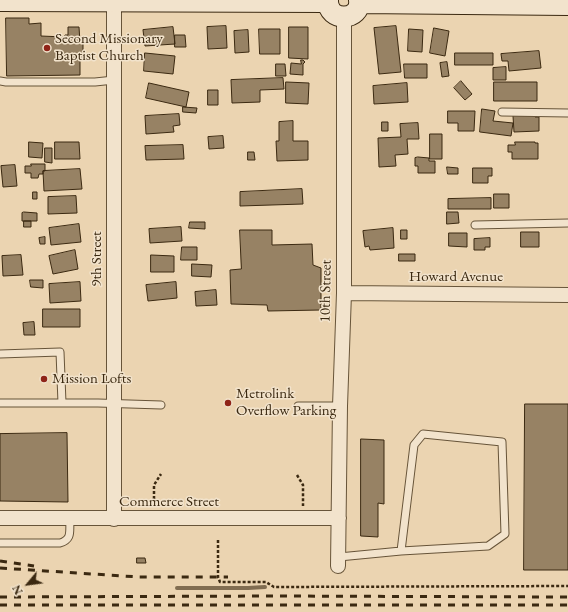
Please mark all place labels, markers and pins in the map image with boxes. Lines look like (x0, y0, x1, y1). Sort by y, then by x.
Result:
place label: Second Missionary Baptist Church (55, 30, 163, 65)
marker: Second Missionary Baptist Church (42, 43, 52, 53)
place label: Mission Lofts (52, 370, 131, 388)
marker: Mission Lofts (39, 374, 49, 384)
place label: Metrolink Overflow Parking (236, 385, 336, 420)
marker: Metrolink Overflow Parking (223, 398, 233, 408)

